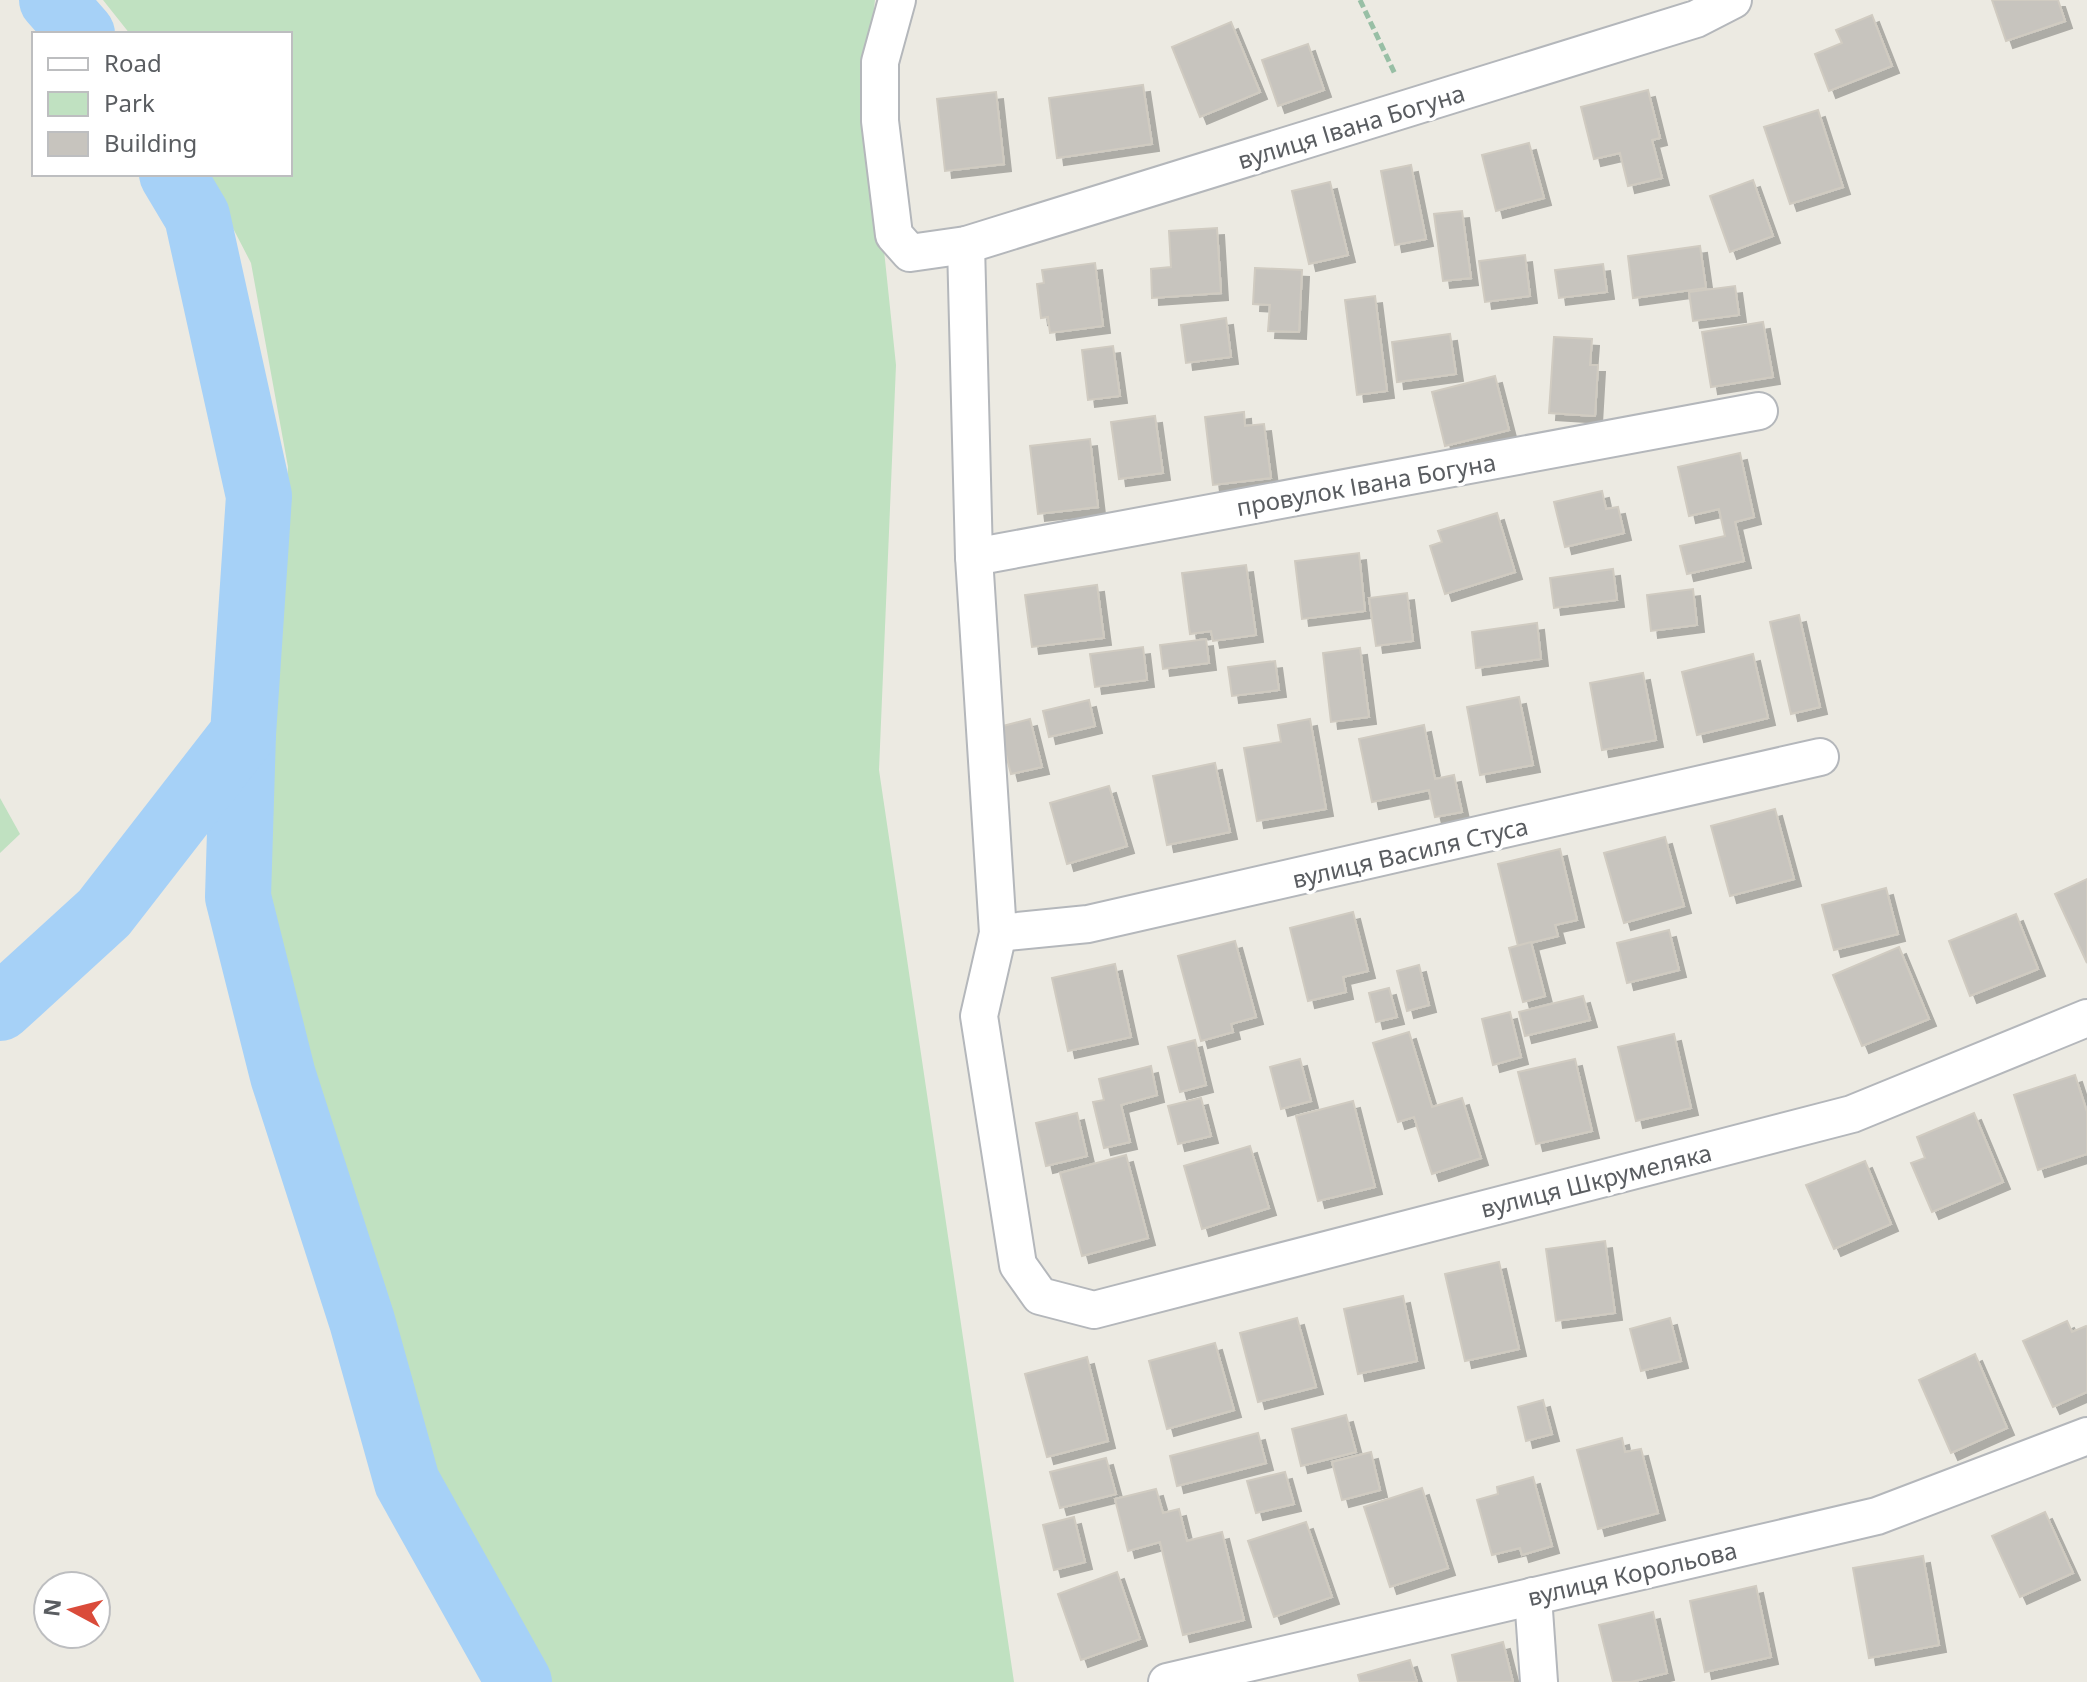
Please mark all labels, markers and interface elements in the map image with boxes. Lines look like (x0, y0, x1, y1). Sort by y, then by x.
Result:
legend (32, 32, 292, 176)
text: Road (104, 46, 162, 79)
street label: вулиця Івана Богуна (1233, 76, 1469, 176)
text: Park (104, 86, 155, 119)
text: Building (104, 126, 197, 159)
street label: провулок Івана Богуна (1234, 445, 1498, 523)
street label: вулиця Василя Стуса (1289, 809, 1531, 895)
street label: вулиця Шкрумеляка (1477, 1135, 1715, 1225)
street label: вулиця Корольова (1524, 1533, 1740, 1613)
north arrow (32, 1570, 112, 1650)
text: N (35, 1597, 67, 1618)

